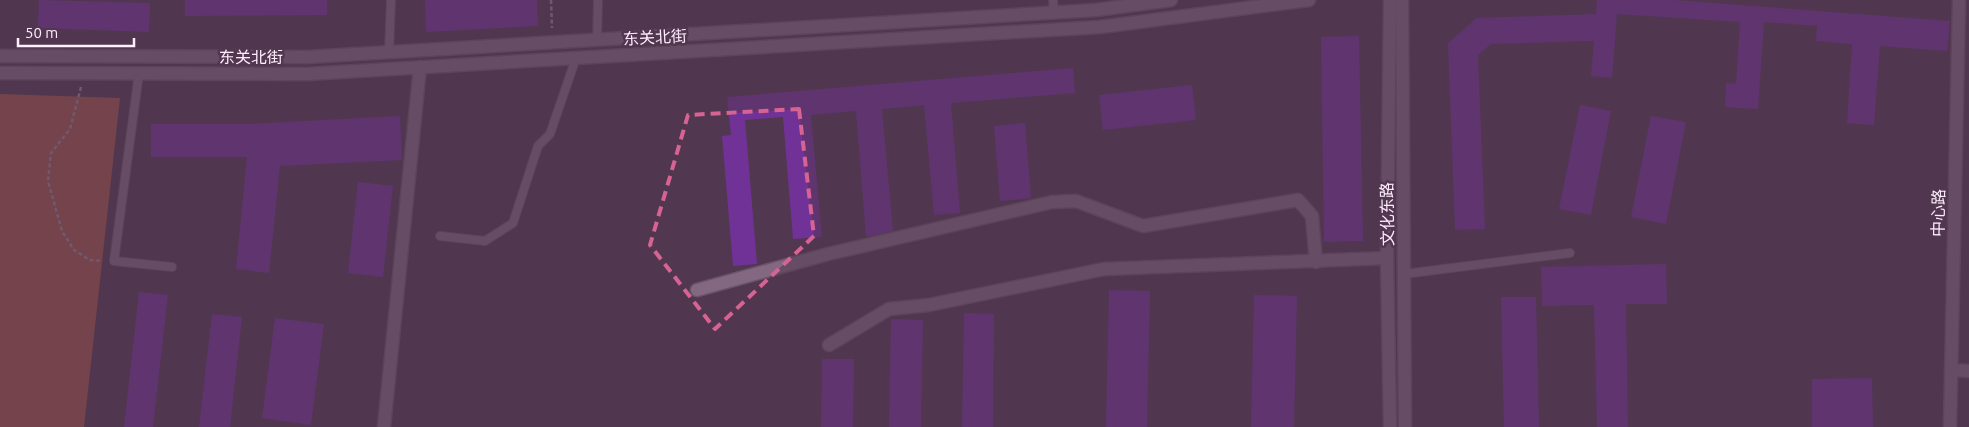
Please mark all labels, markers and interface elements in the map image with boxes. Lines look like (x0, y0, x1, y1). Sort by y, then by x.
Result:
scale bar (18, 15, 134, 47)
text: 50 m (25, 24, 58, 41)
street label: 东关北街 (623, 26, 687, 48)
street label: 东关北街 (219, 48, 283, 66)
street label: 文化东路 (1377, 182, 1397, 246)
street label: 中心路 (1929, 189, 1947, 237)

